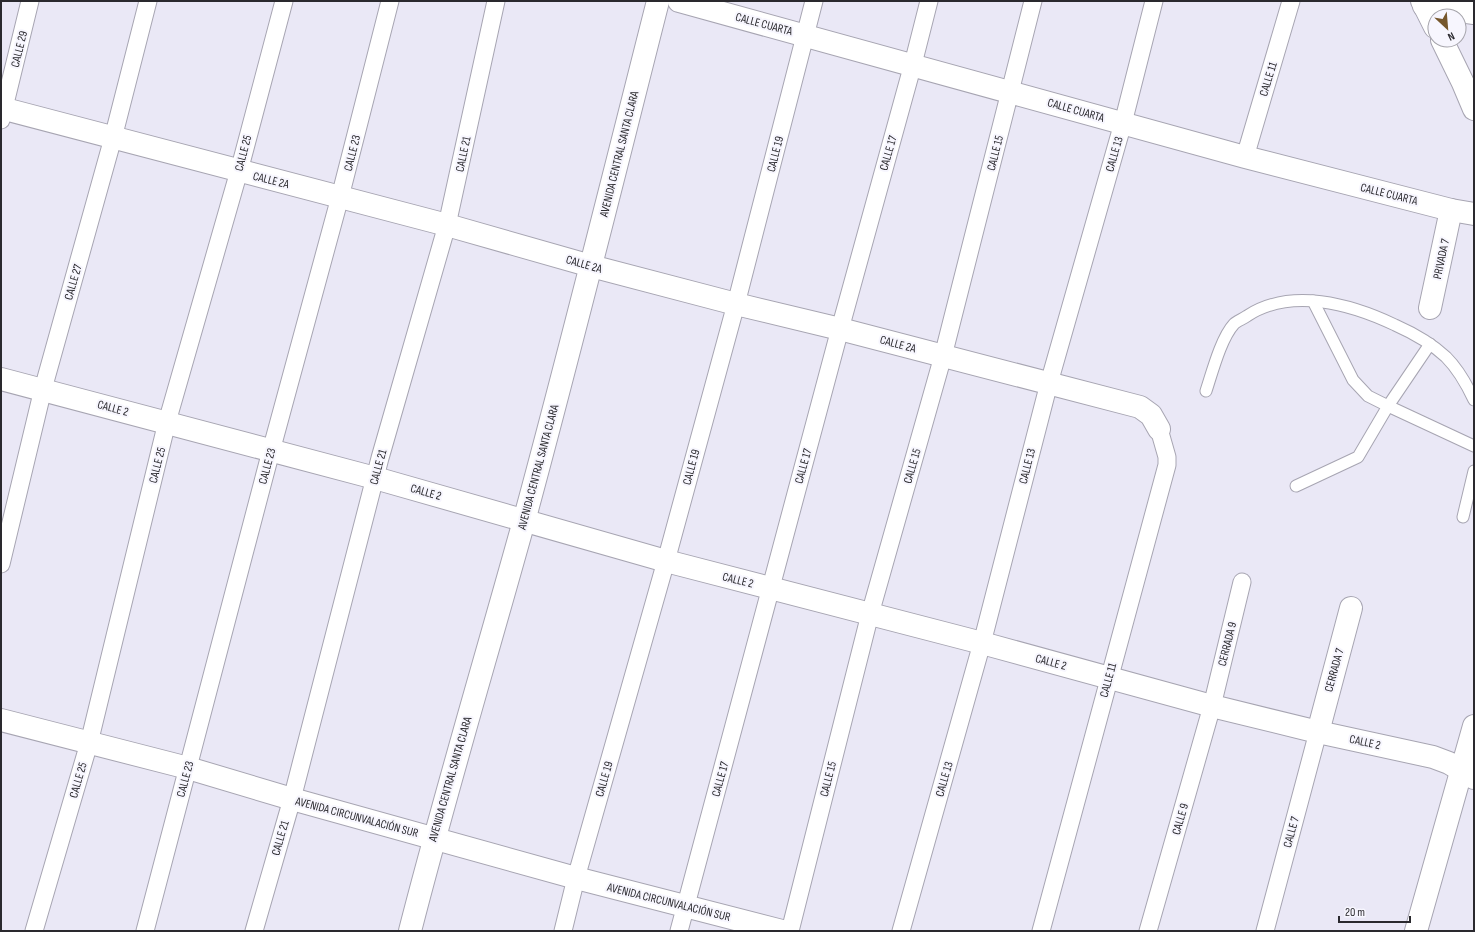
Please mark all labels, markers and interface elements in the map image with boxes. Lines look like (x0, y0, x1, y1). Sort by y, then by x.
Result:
north arrow (1427, 8, 1467, 48)
street label: CALLE CUARTA (734, 10, 795, 40)
street label: CALLE 29 (8, 29, 31, 69)
text: N (1446, 29, 1457, 44)
street label: CALLE 11 (1256, 59, 1281, 98)
street label: AVENIDA CENTRAL SANTA CLARA (596, 89, 643, 220)
street label: CALLE CUARTA (1046, 95, 1107, 126)
street label: CALLE 25 (232, 133, 255, 173)
street label: CALLE 23 (341, 134, 364, 173)
street label: CALLE 21 (452, 134, 475, 173)
street label: CALLE 17 (876, 134, 901, 172)
street label: CALLE 15 (984, 134, 1007, 172)
street label: CALLE 19 (764, 135, 787, 174)
street label: CALLE 13 (1102, 135, 1127, 173)
street label: CALLE 2A (251, 169, 291, 192)
street label: CALLE CUARTA (1359, 180, 1420, 209)
street label: PRIVADA 7 (1430, 237, 1453, 281)
street label: CALLE 2A (564, 252, 604, 277)
street label: CALLE 27 (61, 262, 86, 302)
street label: CALLE 2A (878, 332, 918, 357)
street label: CALLE 2 (96, 397, 130, 420)
street label: AVENIDA CENTRAL SANTA CLARA (514, 402, 563, 532)
street label: CALLE 25 (146, 445, 169, 485)
street label: CALLE 23 (255, 446, 279, 486)
street label: CALLE 21 (367, 447, 391, 486)
street label: CALLE 17 (792, 447, 815, 485)
street label: CALLE 15 (900, 447, 925, 485)
street label: CALLE 13 (1016, 447, 1039, 485)
street label: CALLE 19 (680, 448, 703, 487)
street label: CALLE 2 (409, 481, 443, 504)
street label: CALLE 2 (721, 569, 755, 592)
street label: CERRADA 9 (1215, 620, 1240, 668)
street label: CERRADA 7 (1321, 647, 1348, 694)
street label: CALLE 2 (1034, 651, 1068, 674)
street label: CALLE 11 (1097, 660, 1120, 699)
street label: AVENIDA CENTRAL SANTA CLARA (425, 714, 476, 844)
street label: CALLE 2 (1348, 732, 1382, 753)
street label: CALLE 23 (173, 759, 197, 799)
street label: CALLE 25 (66, 760, 91, 800)
street label: CALLE 19 (592, 760, 617, 799)
street label: CALLE 17 (709, 760, 732, 798)
street label: CALLE 15 (817, 760, 840, 798)
street label: CALLE 13 (932, 760, 957, 798)
street label: AVENIDA CIRCUNVALACIÓN SUR (293, 794, 420, 841)
street label: CALLE 9 (1169, 802, 1192, 837)
street label: CALLE 7 (1280, 815, 1303, 849)
street label: CALLE 21 (268, 818, 293, 857)
street label: AVENIDA CIRCUNVALACIÓN SUR (605, 880, 733, 925)
scale bar (1339, 898, 1410, 924)
text: 20 m (1345, 905, 1365, 920)

